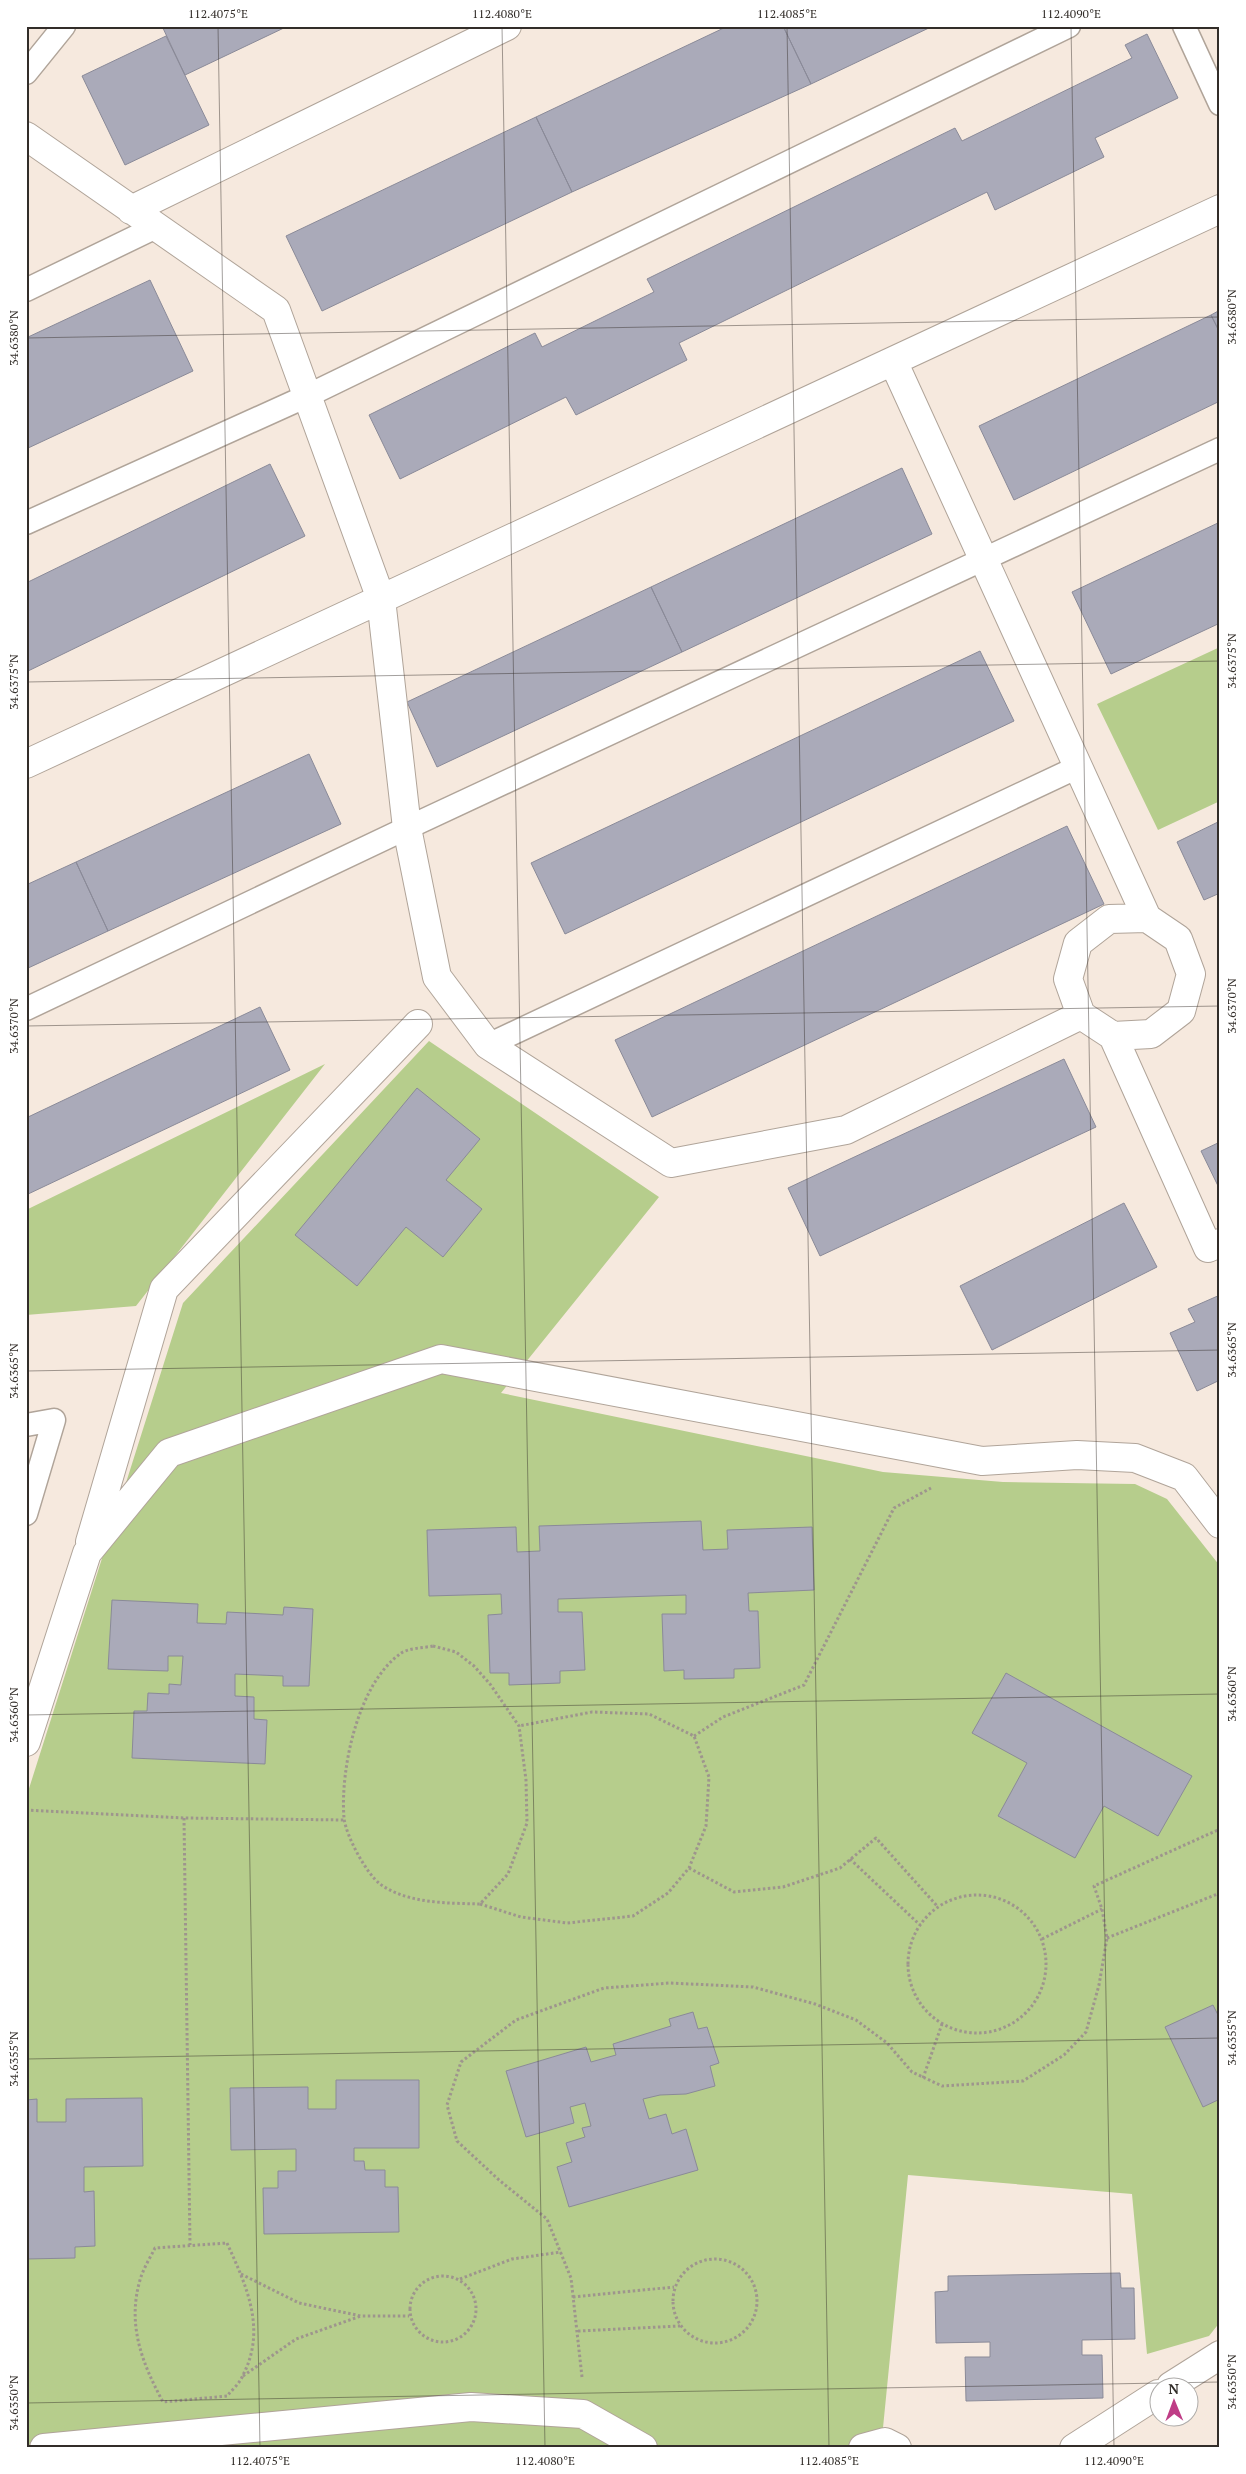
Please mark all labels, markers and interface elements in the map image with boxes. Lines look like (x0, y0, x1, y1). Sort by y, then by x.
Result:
text: 112.4075°E (188, 6, 248, 21)
text: 112.4080°E (472, 6, 532, 21)
text: 112.4085°E (757, 6, 817, 21)
text: 112.4090°E (1041, 6, 1101, 21)
text: 34.6380°N (1224, 289, 1239, 345)
text: 34.6380°N (6, 310, 21, 366)
text: 34.6375°N (1224, 633, 1239, 689)
text: 34.6375°N (6, 654, 21, 710)
text: 34.6370°N (1224, 978, 1239, 1034)
text: 34.6370°N (6, 998, 21, 1054)
text: 34.6365°N (1224, 1322, 1239, 1378)
text: 34.6365°N (6, 1343, 21, 1399)
text: 34.6360°N (1224, 1666, 1239, 1722)
text: 34.6360°N (6, 1687, 21, 1743)
text: 34.6355°N (1224, 2010, 1239, 2066)
text: 34.6355°N (6, 2031, 21, 2087)
text: 34.6350°N (1224, 2354, 1239, 2410)
text: 34.6350°N (6, 2375, 21, 2431)
north arrow (1148, 2376, 1198, 2426)
text: N (1168, 2379, 1180, 2398)
text: 112.4075°E (230, 2453, 290, 2468)
text: 112.4080°E (515, 2453, 575, 2468)
text: 112.4085°E (799, 2453, 859, 2468)
text: 112.4090°E (1084, 2453, 1144, 2468)

